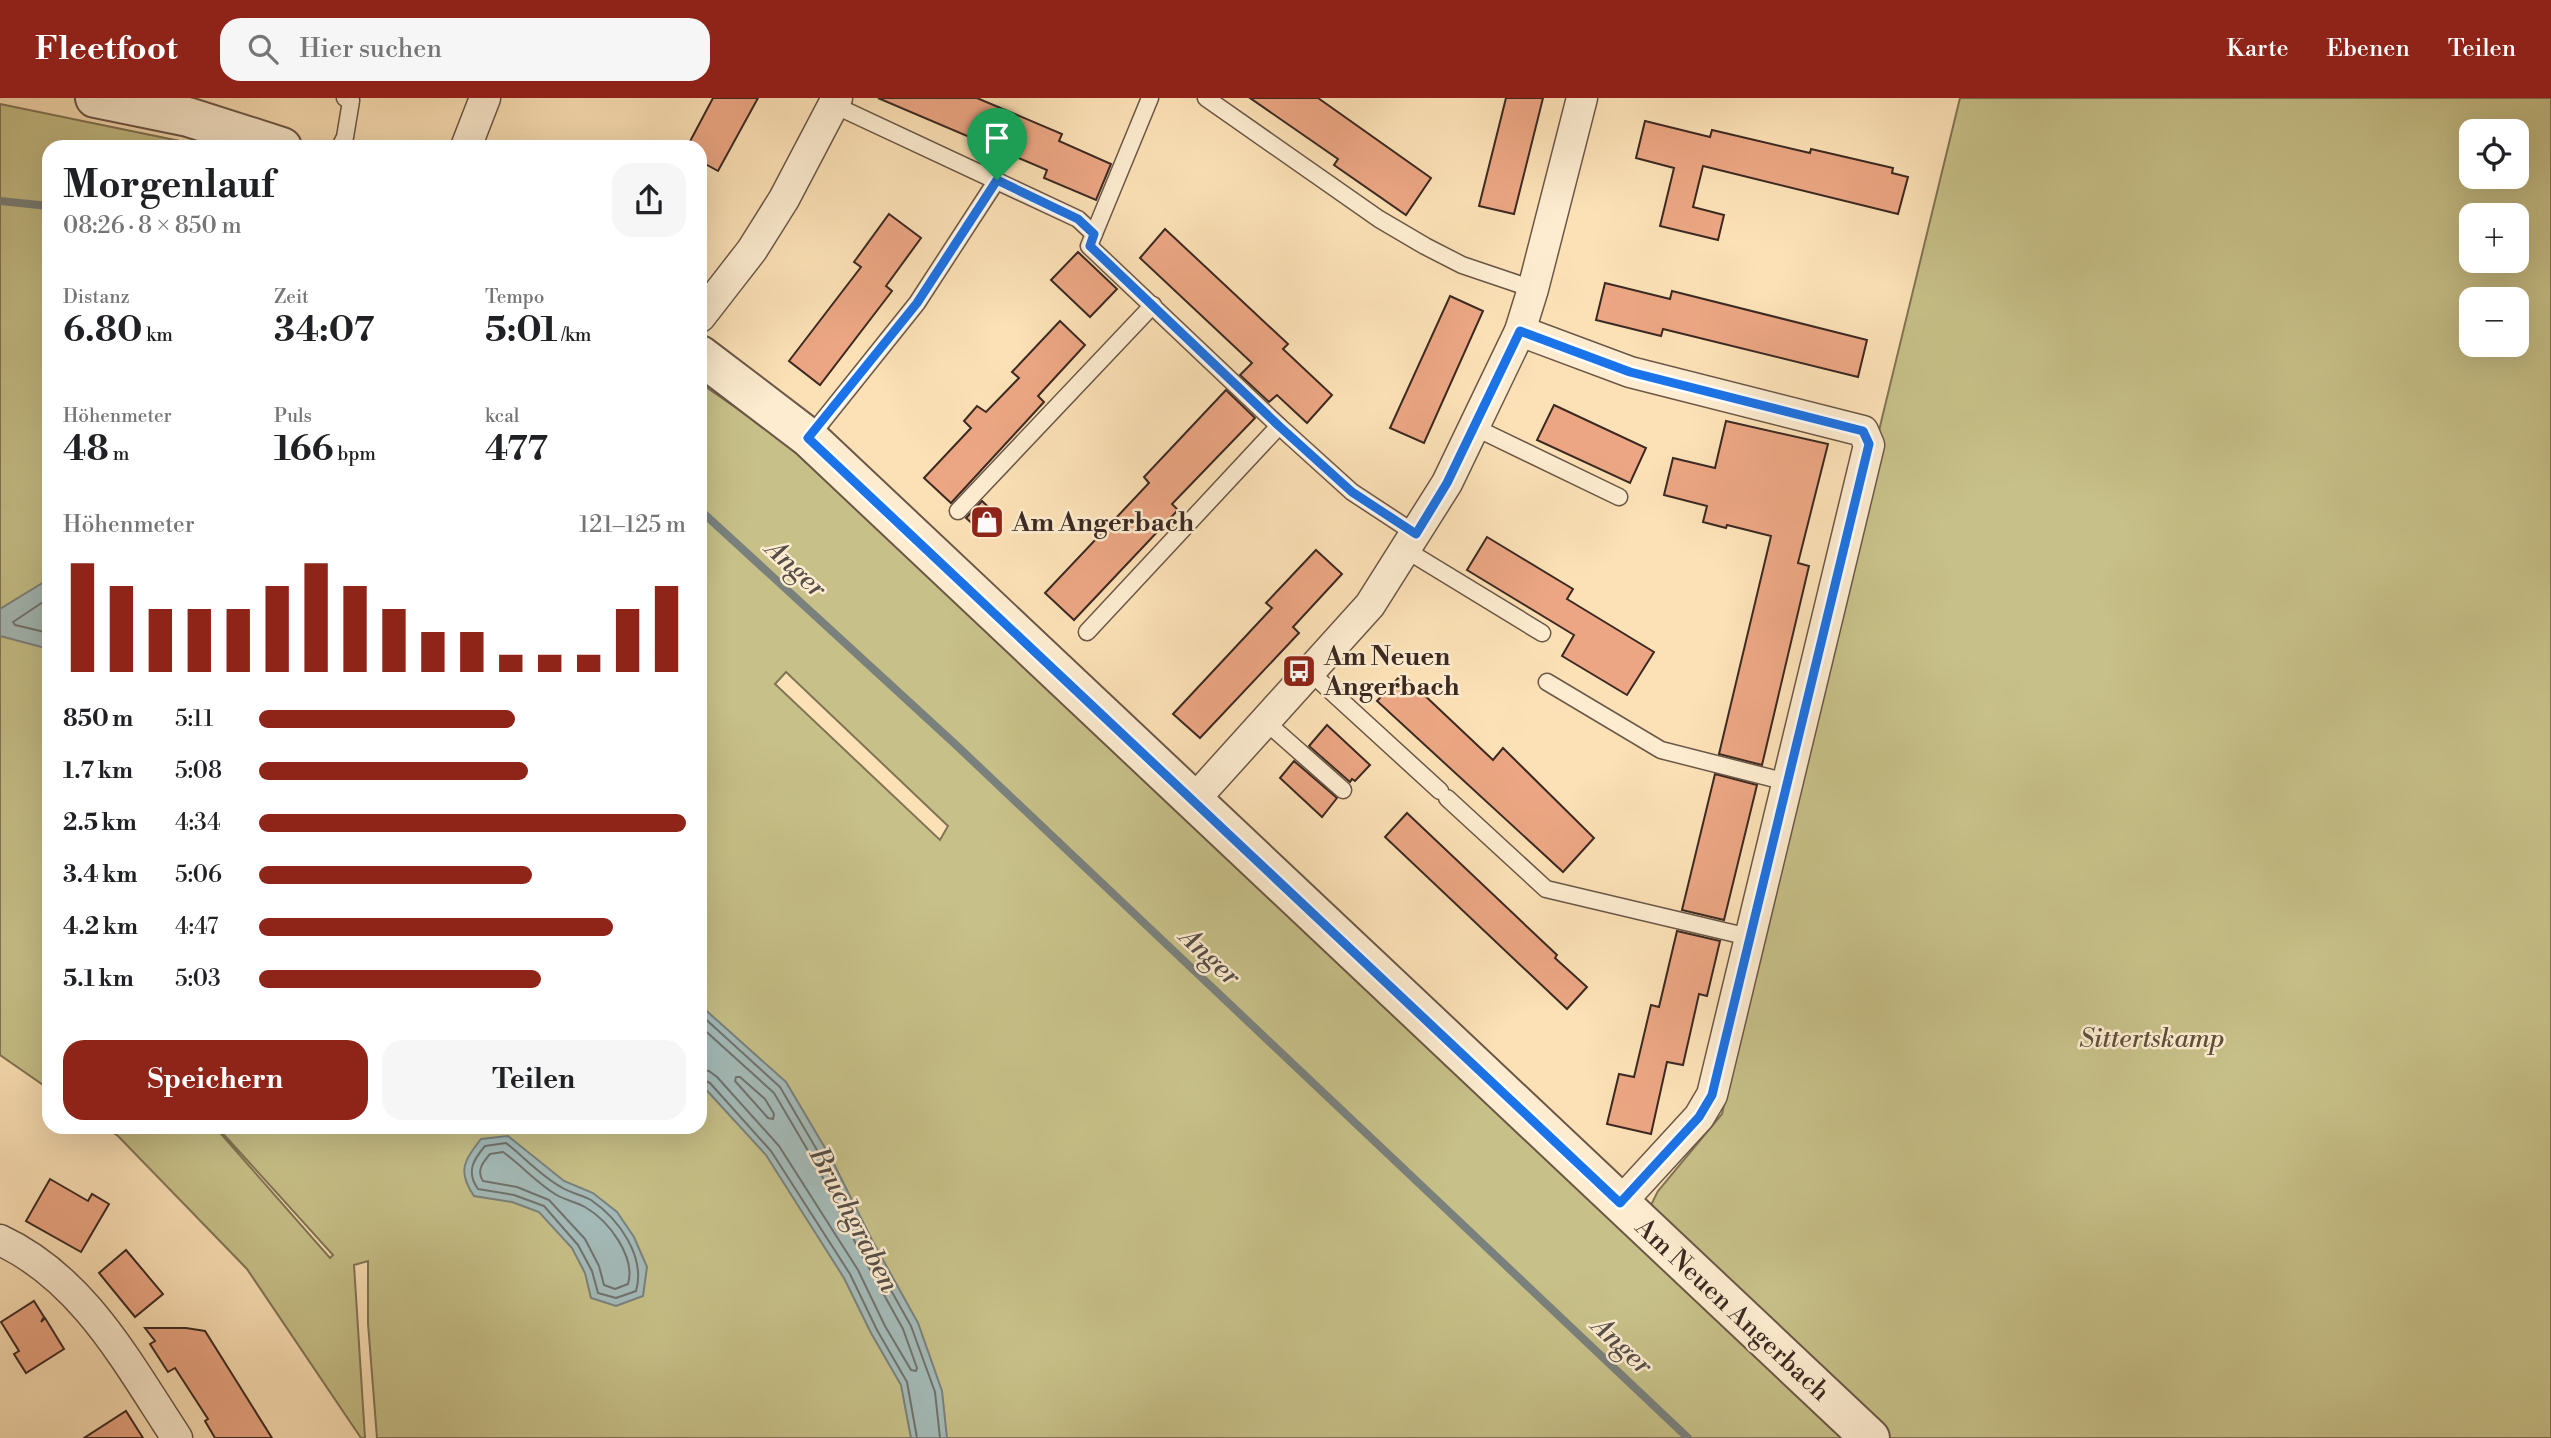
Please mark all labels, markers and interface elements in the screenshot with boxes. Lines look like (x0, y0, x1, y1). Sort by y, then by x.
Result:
search box (220, 18, 710, 81)
text: Fleetfoot (35, 29, 178, 70)
icon: search (244, 30, 282, 68)
text: Hier suchen (300, 33, 442, 65)
text: Karte (2227, 34, 2289, 64)
text: Ebenen (2327, 34, 2410, 64)
text: Teilen (2448, 34, 2516, 64)
pin (967, 108, 1027, 180)
icon: arrive (978, 119, 1016, 157)
map controls (2459, 119, 2529, 357)
button: locate (2459, 119, 2529, 189)
text: Morgenlauf (63, 162, 274, 209)
button: share (612, 163, 686, 237)
button: + (2459, 203, 2529, 273)
text: 08:26 · 8 × 850 m (63, 212, 242, 240)
text: Distanz (63, 285, 130, 309)
text: Zeit (274, 285, 309, 309)
text: Tempo (485, 285, 544, 309)
button: − (2459, 287, 2529, 357)
text: 6.80 (63, 309, 142, 352)
text: 34:07 (274, 309, 375, 352)
text: 5:01 (485, 309, 557, 352)
text: km (142, 323, 173, 347)
text: /km (557, 323, 592, 347)
text: Höhenmeter (63, 404, 172, 428)
text: Puls (274, 404, 312, 428)
text: kcal (485, 404, 519, 428)
text: 48 (63, 428, 109, 471)
text: 166 (274, 428, 334, 471)
text: 477 (485, 428, 548, 471)
text: m (109, 442, 129, 466)
text: bpm (334, 442, 376, 466)
shop icon: Am Angerbach (968, 503, 1006, 541)
place label: Am Angerbach (1011, 507, 1194, 539)
text: Höhenmeter (63, 511, 195, 539)
text: 121–125 m (579, 511, 686, 539)
water label: Anger (756, 530, 835, 607)
place label: Am Neuen Angerbach (1323, 641, 1460, 703)
bus stop icon: Am Neuen Angerbach (1280, 652, 1318, 690)
text: 850 m (63, 705, 133, 733)
text: 5:11 (175, 705, 213, 733)
text: 1.7 km (63, 757, 133, 785)
text: 5:08 (175, 757, 222, 785)
text: 2.5 km (63, 809, 137, 837)
text: 4:34 (175, 809, 221, 837)
text: 3.4 km (63, 861, 137, 889)
text: 5:06 (175, 861, 222, 889)
text: 4.2 km (63, 913, 138, 941)
text: 4:47 (175, 913, 218, 941)
water label: Anger (1170, 918, 1249, 995)
text: 5.1 km (63, 965, 134, 993)
text: 5:03 (175, 965, 221, 993)
park label: Sittertskamp (2079, 1023, 2225, 1055)
button: Speichern (63, 1040, 368, 1120)
button: Teilen (382, 1040, 686, 1120)
water label: Bruchgraben (800, 1140, 907, 1299)
street label: Am Neuen Angerbach (1628, 1211, 1836, 1408)
water label: Anger (1582, 1307, 1661, 1384)

